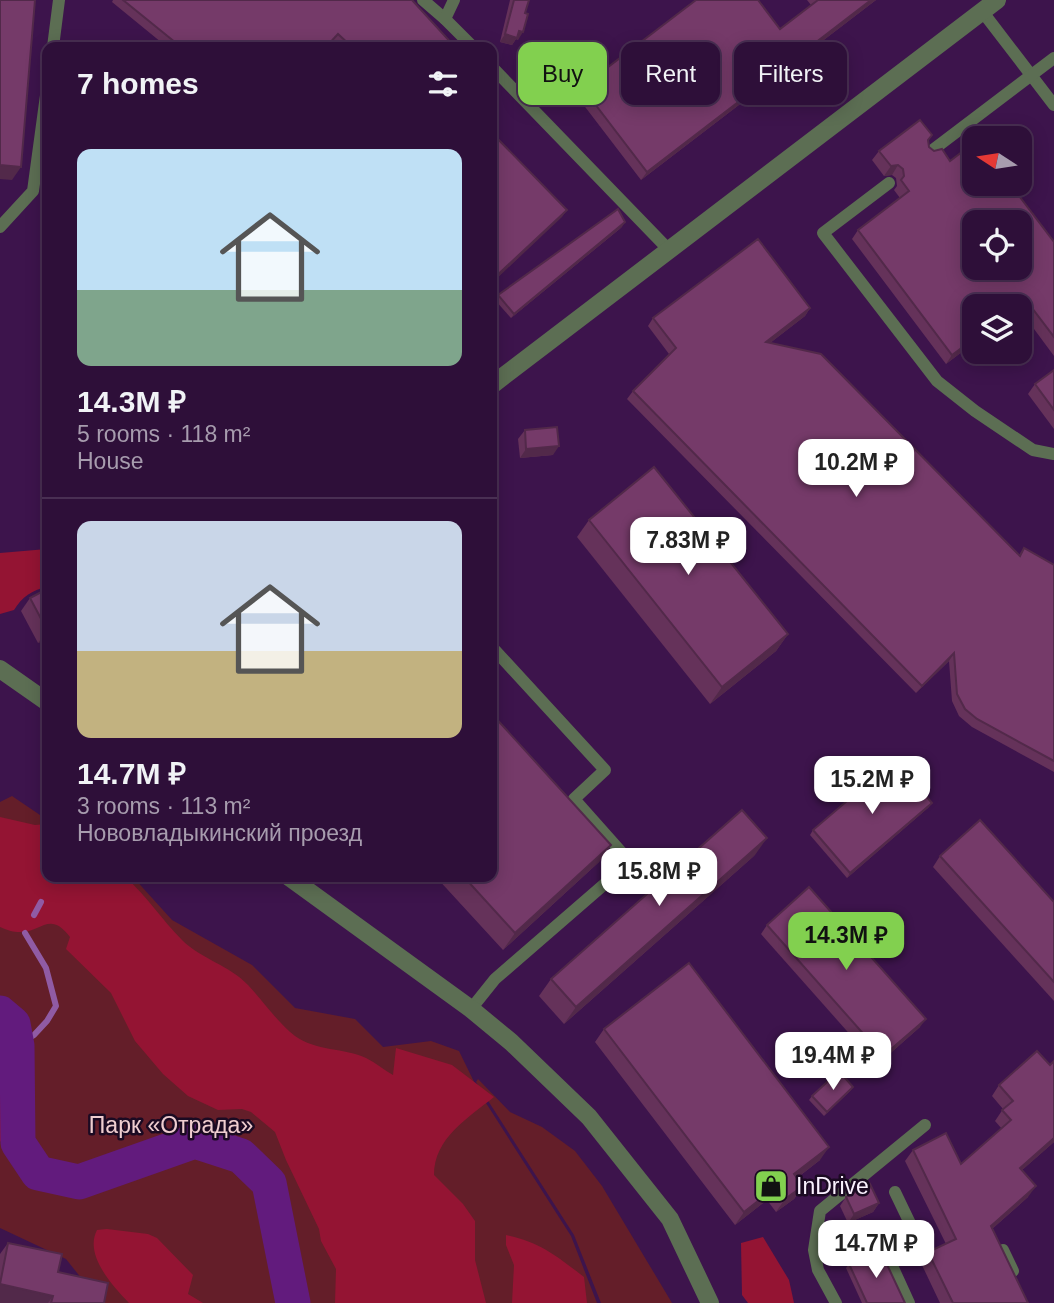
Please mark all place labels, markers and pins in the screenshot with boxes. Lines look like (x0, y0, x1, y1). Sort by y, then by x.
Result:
pin: 10.2M ₽ (791, 440, 921, 499)
pin: 7.83M ₽ (623, 518, 753, 577)
pin: 15.2M ₽ (807, 756, 937, 816)
pin: 15.8M ₽ (594, 848, 724, 908)
pin: 14.3M ₽ (781, 912, 911, 972)
pin: 19.4M ₽ (768, 1032, 898, 1092)
shop icon: InDrive (752, 1167, 790, 1205)
place label: InDrive (796, 1173, 869, 1199)
pin: 14.7M ₽ (811, 1220, 941, 1280)

